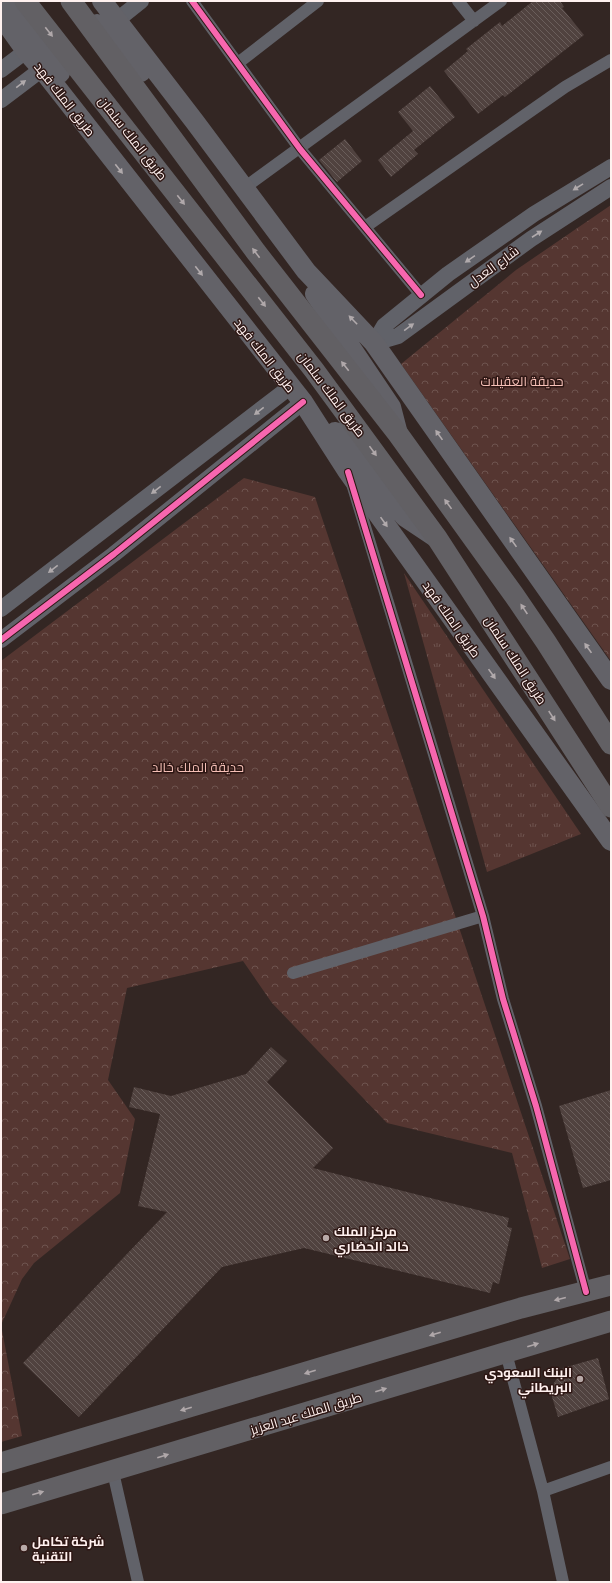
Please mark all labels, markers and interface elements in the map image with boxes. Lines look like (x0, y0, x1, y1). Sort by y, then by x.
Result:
one-way arrow (45, 26, 54, 37)
street label: طريق الملك فهد (31, 59, 98, 139)
one-way arrow (16, 80, 27, 88)
street label: طريق الملك سلمان (95, 93, 170, 183)
one-way arrow (115, 163, 124, 174)
one-way arrow (572, 184, 584, 191)
one-way arrow (177, 195, 186, 206)
one-way arrow (531, 231, 543, 238)
street label: شارع العدل (465, 243, 522, 291)
one-way arrow (252, 247, 261, 258)
one-way arrow (464, 255, 475, 263)
one-way arrow (195, 266, 203, 276)
one-way arrow (257, 297, 266, 308)
street label: طريق الملك فهد (231, 315, 298, 395)
one-way arrow (348, 315, 358, 325)
one-way arrow (404, 323, 415, 331)
street label: طريق الملك سلمان (295, 349, 368, 440)
one-way arrow (341, 361, 350, 372)
park label: حديقة العقيلات (480, 374, 564, 389)
one-way arrow (253, 406, 264, 415)
one-way arrow (435, 430, 443, 441)
one-way arrow (369, 446, 377, 456)
one-way arrow (150, 486, 161, 494)
one-way arrow (444, 498, 453, 509)
one-way arrow (380, 517, 388, 528)
one-way arrow (509, 537, 517, 547)
one-way arrow (47, 565, 58, 573)
street label: طريق الملك فهد (420, 578, 484, 660)
one-way arrow (520, 604, 528, 615)
street label: طريق الملك سلمان (481, 613, 550, 707)
one-way arrow (584, 643, 592, 653)
one-way arrow (488, 668, 496, 679)
one-way arrow (548, 711, 556, 721)
park label: حديقة الملك خالد (152, 760, 244, 775)
place label: مركز الملك خالد الحضاري (334, 1224, 409, 1258)
marker: مركز الملك خالد الحضاري (321, 1233, 331, 1243)
one-way arrow (554, 1296, 566, 1302)
one-way arrow (429, 1331, 441, 1337)
one-way arrow (527, 1342, 539, 1348)
place label: البنك السعودي البريطاني (484, 1365, 572, 1399)
one-way arrow (304, 1369, 316, 1375)
marker: البنك السعودي البريطاني (575, 1374, 585, 1384)
one-way arrow (376, 1387, 388, 1393)
street label: طريق الملك عبد العزيز (248, 1389, 364, 1438)
one-way arrow (179, 1406, 191, 1412)
one-way arrow (157, 1453, 169, 1459)
one-way arrow (33, 1490, 45, 1496)
place label: شركة تكامل التقنية (32, 1534, 104, 1564)
marker: شركة تكامل التقنية (19, 1543, 29, 1553)

